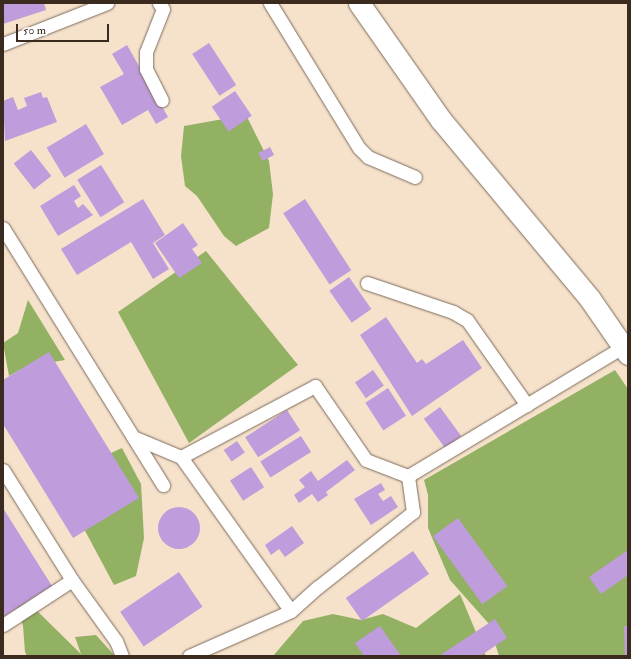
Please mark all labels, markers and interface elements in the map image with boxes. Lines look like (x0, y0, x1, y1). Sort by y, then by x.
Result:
scale bar (18, 16, 111, 42)
text: 50 m (23, 23, 46, 38)

